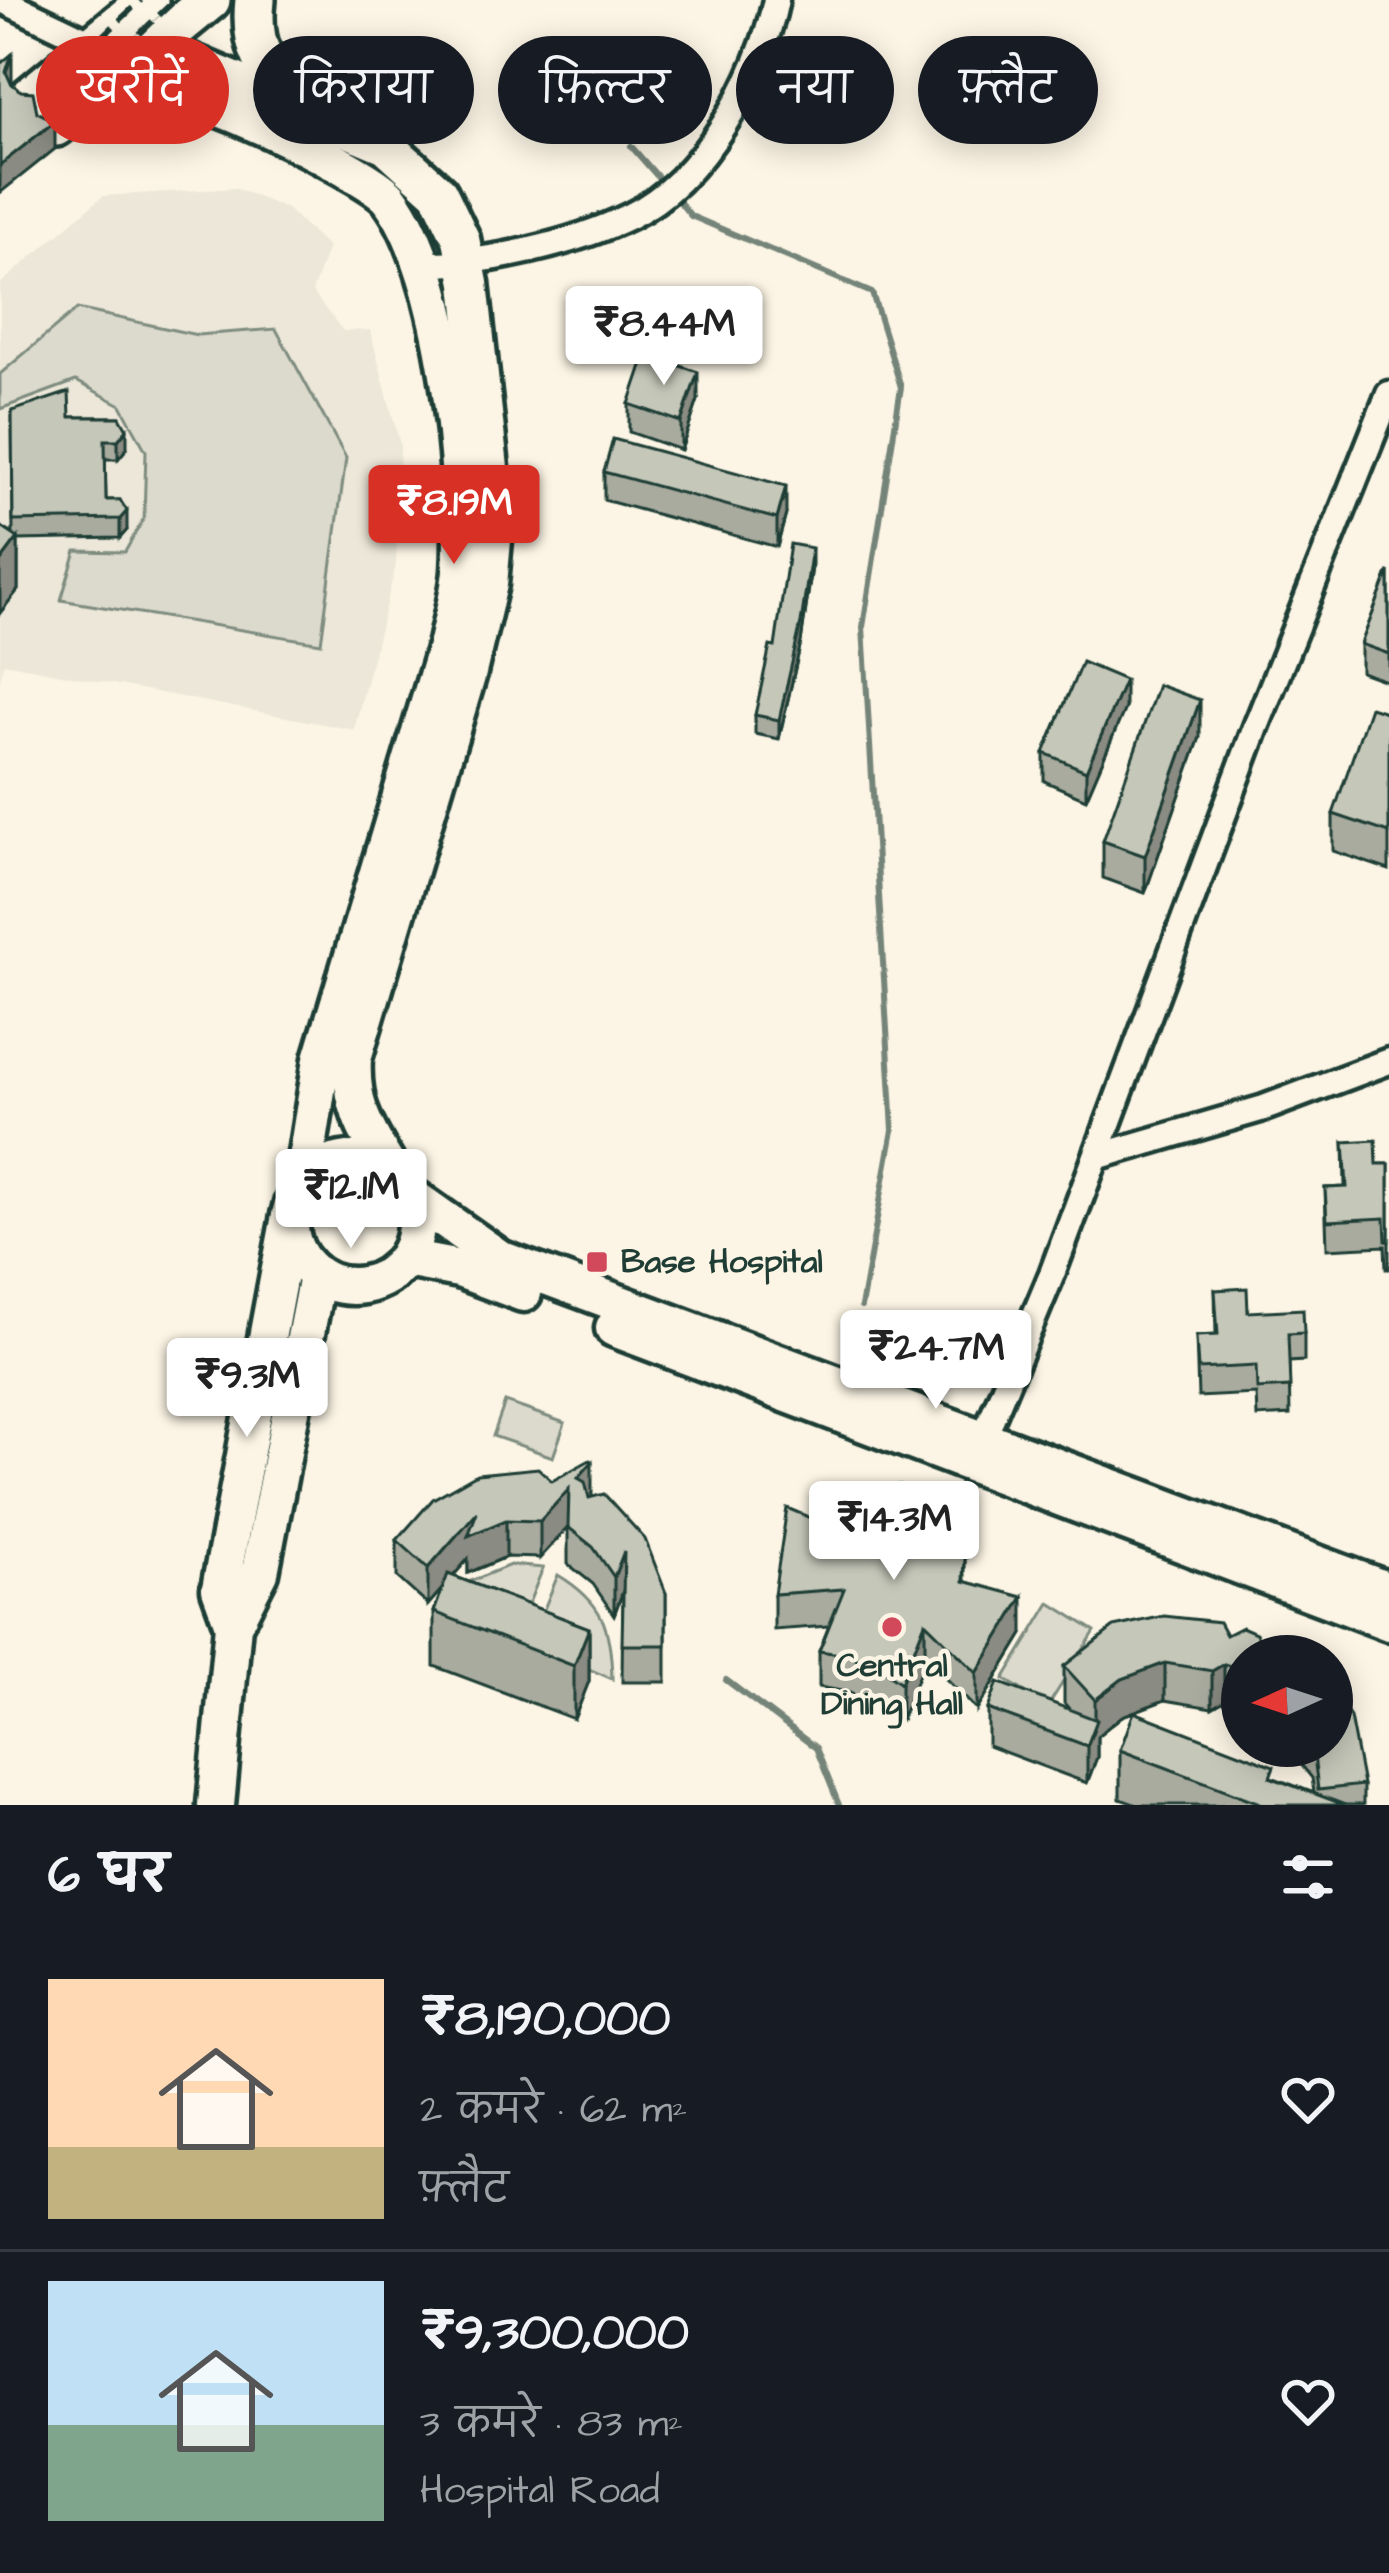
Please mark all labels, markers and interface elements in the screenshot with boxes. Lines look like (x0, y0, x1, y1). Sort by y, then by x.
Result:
chip: खरीदें (36, 36, 229, 144)
chip: किराया (253, 36, 474, 144)
chip: फ़िल्टर (498, 36, 712, 144)
chip: नया (736, 36, 894, 144)
chip: फ़्लैट (918, 36, 1098, 144)
pin: ₹8.44M (566, 286, 762, 388)
text: ₹8.44M (593, 298, 735, 352)
pin: ₹8.19M (356, 465, 552, 567)
text: ₹8.19M (396, 477, 512, 531)
pin: ₹12.1M (253, 1149, 449, 1251)
text: ₹12.1M (303, 1161, 399, 1215)
place label: Base Hospital (621, 1239, 823, 1285)
marker: Base Hospital (584, 1249, 610, 1275)
pin: ₹24.7M (838, 1310, 1034, 1412)
text: ₹24.7M (867, 1322, 1005, 1376)
pin: ₹9.3M (163, 1338, 331, 1440)
text: ₹9.3M (194, 1350, 300, 1404)
pin: ₹14.3M (796, 1481, 992, 1583)
text: ₹14.3M (836, 1493, 952, 1547)
marker: Central Dining Hall (879, 1614, 905, 1640)
north arrow (1221, 1635, 1353, 1767)
map controls (1221, 1635, 1353, 1767)
place label: Central Dining Hall (821, 1643, 963, 1729)
text: 6 घर (48, 1841, 168, 1912)
icon: filters (1275, 1844, 1341, 1910)
text: ₹8,190,000 (420, 1984, 670, 2055)
icon: home (144, 2027, 288, 2171)
icon: heart (1275, 2066, 1341, 2132)
text: 2 कमरे · 62 m² (420, 2084, 687, 2138)
text: फ़्लैट (420, 2163, 509, 2217)
text: ₹9,300,000 (420, 2298, 689, 2369)
icon: home (144, 2329, 288, 2473)
icon: heart (1275, 2368, 1341, 2434)
text: 3 कमरे · 83 m² (420, 2398, 683, 2452)
text: Hospital Road (420, 2465, 660, 2519)

